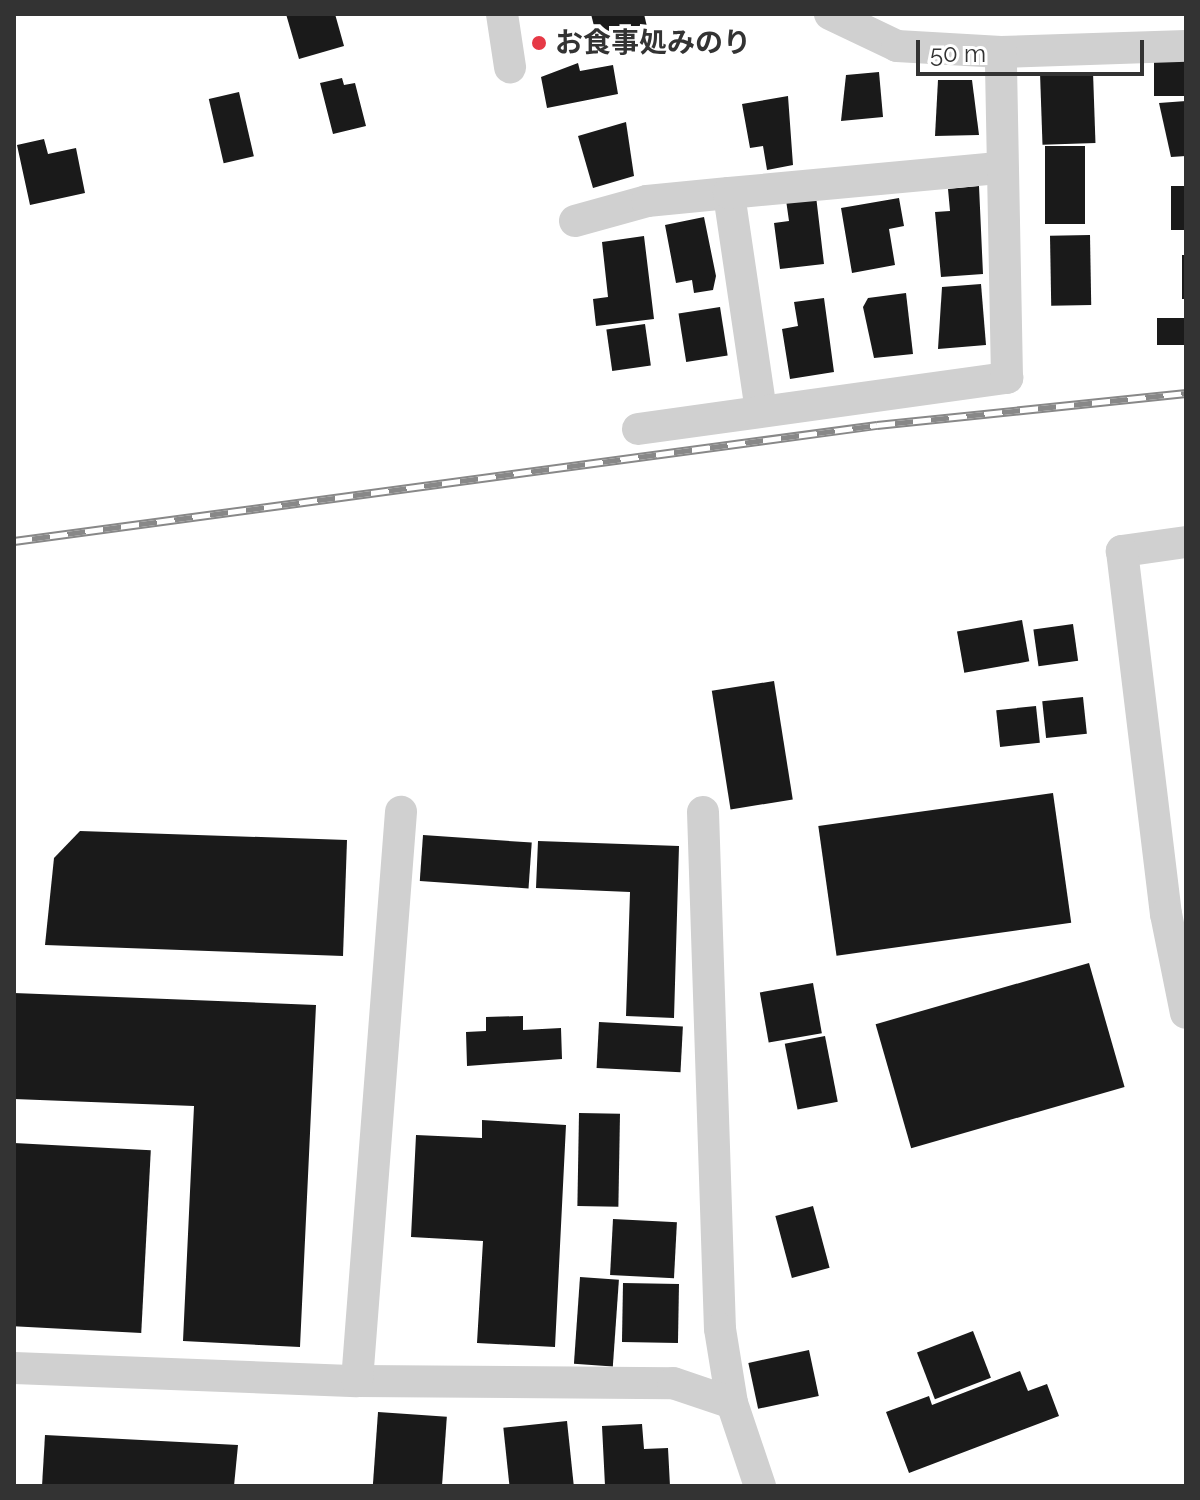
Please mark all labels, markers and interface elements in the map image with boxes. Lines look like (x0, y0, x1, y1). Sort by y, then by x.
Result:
scale bar (920, 24, 1148, 74)
place label: お食事処みのり (555, 26, 751, 60)
marker: お食事処みのり (530, 34, 548, 52)
text: 50 m (930, 39, 986, 68)

